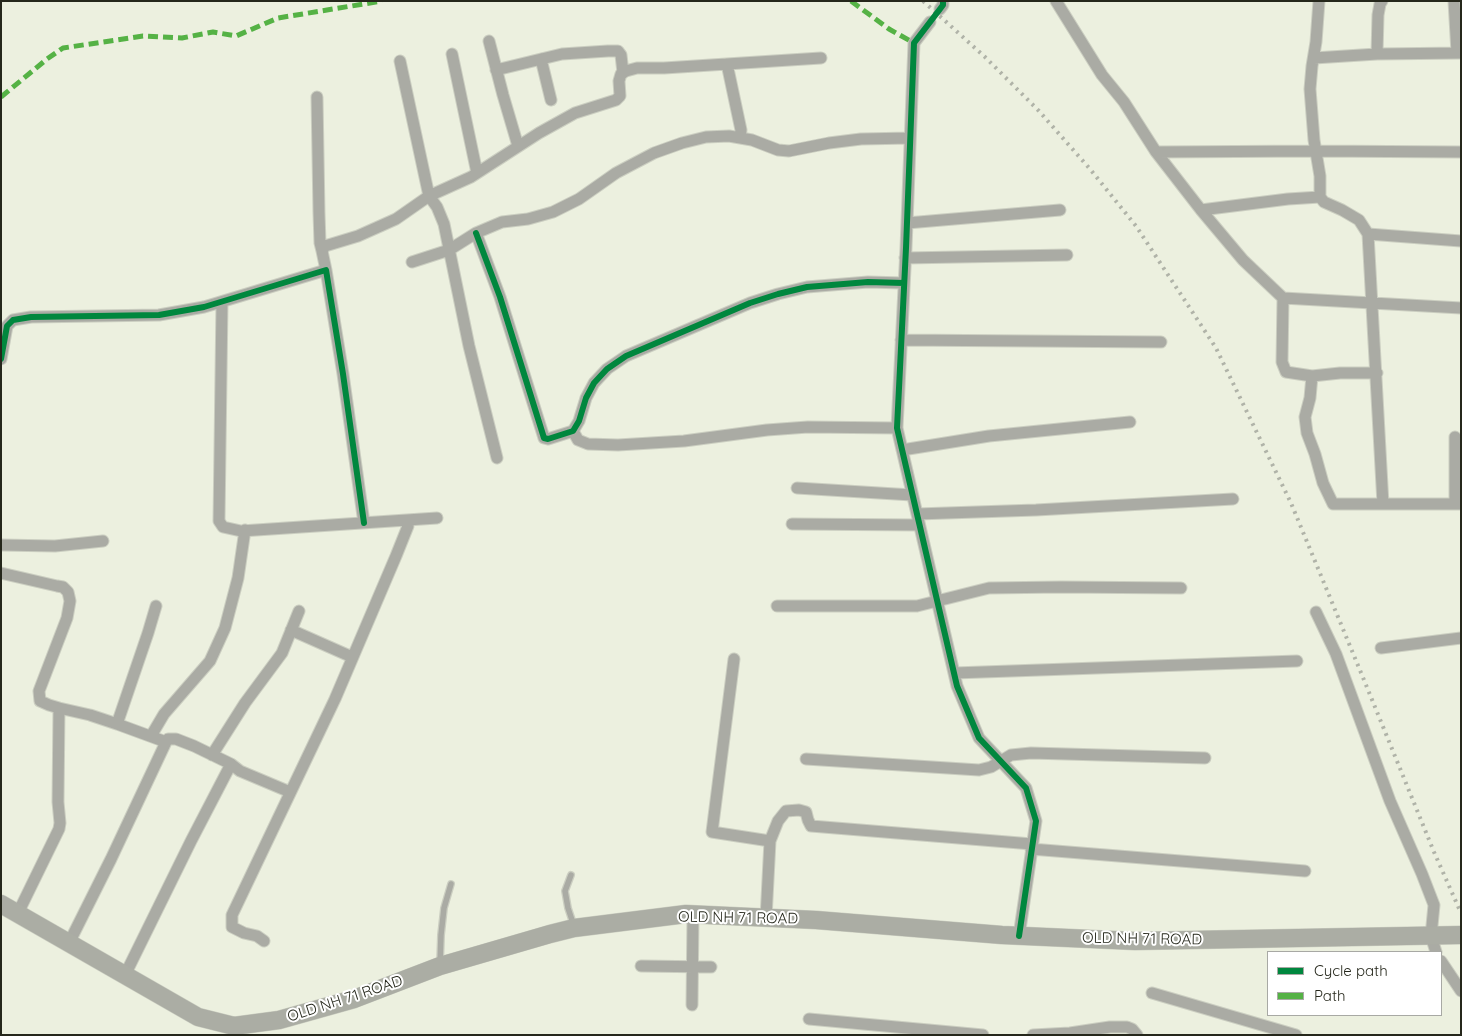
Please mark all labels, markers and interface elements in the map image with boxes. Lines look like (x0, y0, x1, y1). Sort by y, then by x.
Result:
street label: OLD NH 71 ROAD (678, 908, 798, 928)
street label: OLD NH 71 ROAD (1082, 929, 1202, 949)
legend (1267, 951, 1442, 1016)
text: Cycle path (1314, 961, 1388, 980)
street label: OLD NH 71 ROAD (285, 972, 405, 1026)
text: Path (1314, 986, 1346, 1005)

